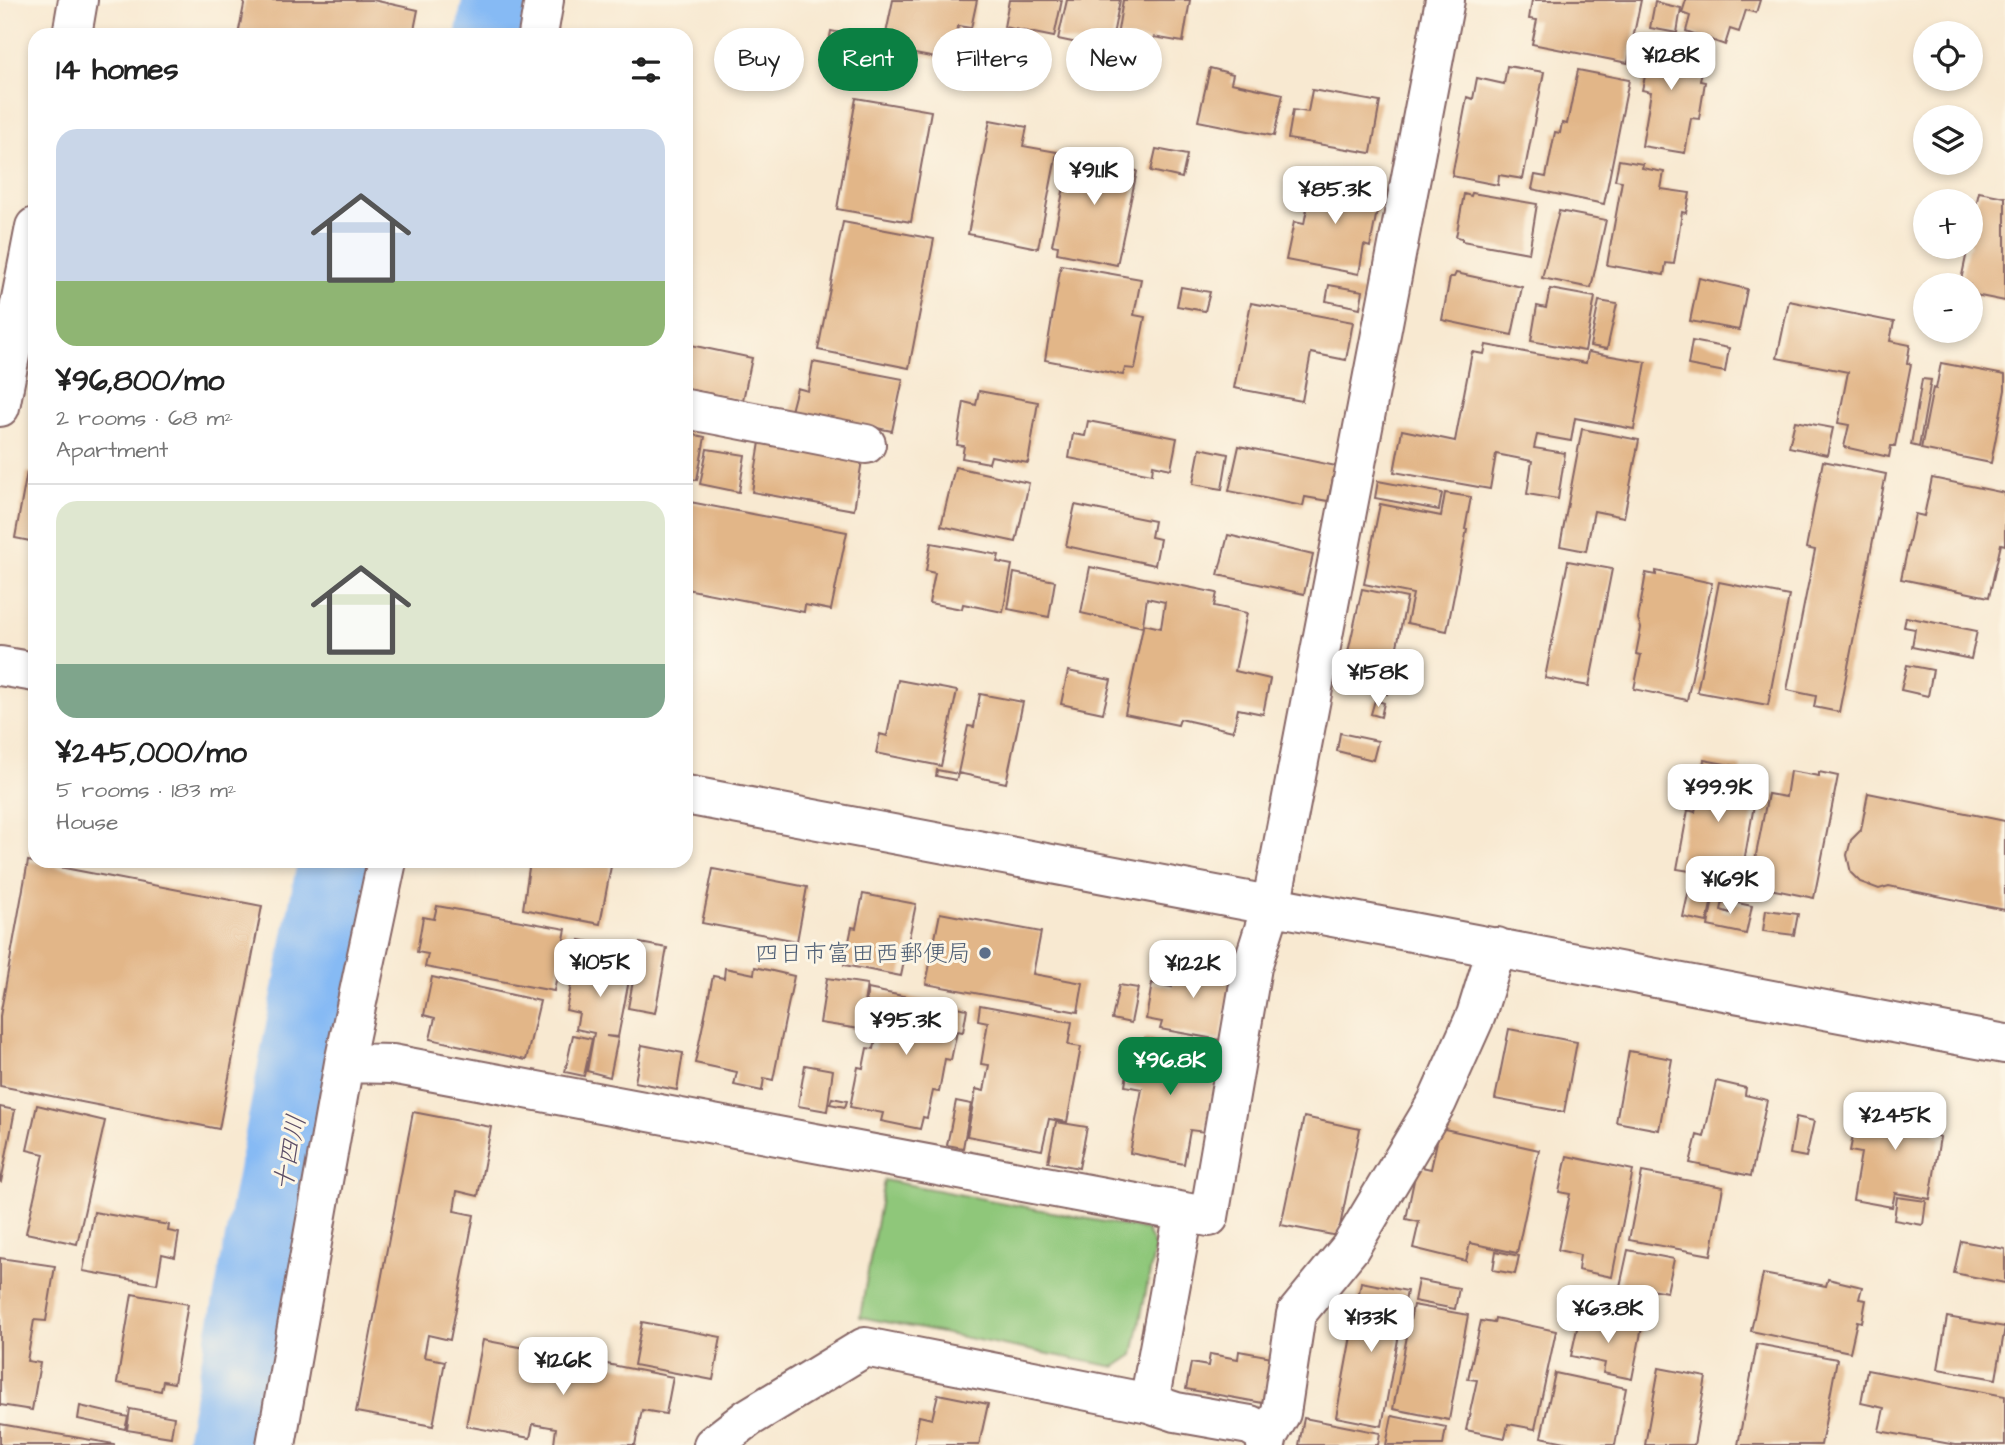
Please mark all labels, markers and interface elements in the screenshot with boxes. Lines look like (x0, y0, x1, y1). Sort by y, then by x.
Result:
map controls (1913, 21, 1983, 343)
button: locate (1913, 21, 1983, 91)
chip: Buy (714, 28, 804, 91)
chip: Rent (818, 28, 918, 91)
chip: Filters (932, 28, 1052, 91)
chip: New (1066, 28, 1162, 91)
pin: ¥128K (1622, 32, 1720, 92)
text: ¥128K (1642, 39, 1700, 71)
text: 14 homes (56, 49, 179, 91)
icon: filters (627, 51, 665, 89)
button: layers (1913, 105, 1983, 175)
pin: ¥91.1K (1037, 148, 1151, 207)
text: ¥91.1K (1070, 154, 1118, 186)
pin: ¥85.3K (1278, 166, 1392, 226)
text: ¥85.3K (1299, 173, 1371, 205)
icon: home (298, 175, 424, 301)
button: + (1913, 189, 1983, 259)
button: − (1913, 273, 1983, 343)
text: ¥96,800/mo (56, 360, 224, 402)
text: 2 rooms · 68 m² (56, 402, 233, 434)
text: Apartment (56, 434, 168, 466)
icon: home (298, 547, 424, 673)
pin: ¥158K (1329, 650, 1427, 709)
text: ¥158K (1348, 656, 1408, 688)
text: ¥245,000/mo (56, 732, 247, 774)
pin: ¥99.9K (1661, 764, 1775, 824)
text: ¥99.9K (1684, 771, 1752, 803)
text: 5 rooms · 183 m² (56, 774, 236, 806)
text: House (56, 806, 119, 838)
pin: ¥169K (1681, 856, 1779, 916)
text: ¥169K (1702, 863, 1758, 895)
place label: 四日市富田西郵便局 (755, 937, 971, 971)
pin: ¥105K (551, 940, 649, 999)
pin: ¥122K (1144, 940, 1242, 1000)
marker: 四日市富田西郵便局 (977, 945, 993, 961)
text: ¥105K (570, 946, 630, 978)
text: ¥122K (1165, 947, 1221, 979)
pin: ¥95.3K (849, 998, 963, 1057)
text: ¥95.3K (871, 1004, 941, 1036)
pin: ¥96.8K (1113, 1038, 1227, 1097)
text: ¥96.8K (1134, 1044, 1206, 1076)
pin: ¥245K (1846, 1092, 1944, 1152)
text: ¥245K (1859, 1099, 1931, 1131)
water label: 十四川 (265, 1111, 315, 1195)
pin: ¥63.8K (1551, 1286, 1665, 1345)
text: ¥63.8K (1573, 1292, 1643, 1324)
pin: ¥133K (1322, 1294, 1420, 1354)
text: ¥133K (1345, 1301, 1397, 1333)
pin: ¥126K (514, 1338, 612, 1397)
text: ¥126K (535, 1344, 591, 1376)

